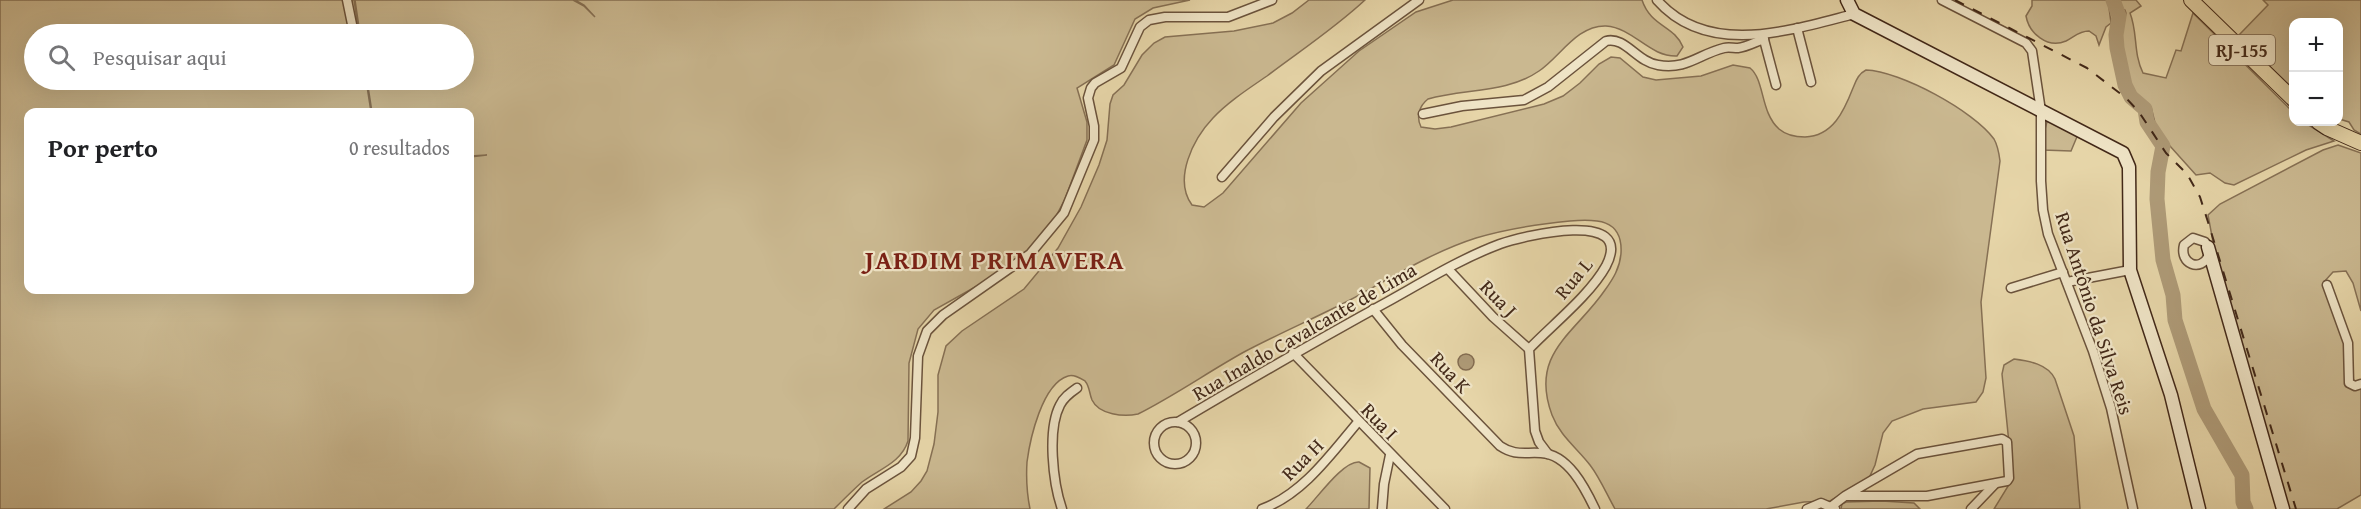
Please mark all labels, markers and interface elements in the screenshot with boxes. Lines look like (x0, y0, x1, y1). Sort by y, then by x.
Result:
map controls (2289, 18, 2343, 126)
button: + (2289, 18, 2343, 72)
search box (24, 24, 474, 90)
road number: RJ-155 (2209, 35, 2275, 65)
icon: search (45, 41, 78, 74)
text: Pesquisar aqui (93, 41, 227, 73)
button: − (2289, 72, 2343, 126)
text: Por perto (48, 128, 158, 167)
text: 0 resultados (349, 133, 450, 162)
street label: Rua Antônio da Silva Reis (2049, 208, 2142, 418)
district label: JARDIM PRIMAVERA (861, 240, 1125, 279)
street label: Rua L (1547, 251, 1599, 305)
street label: Rua Inaldo Cavalcante de Lima (1187, 255, 1422, 407)
street label: Rua J (1474, 273, 1524, 323)
street label: Rua K (1424, 345, 1478, 400)
street label: Rua I (1355, 396, 1405, 446)
street label: Rua H (1274, 431, 1330, 487)

